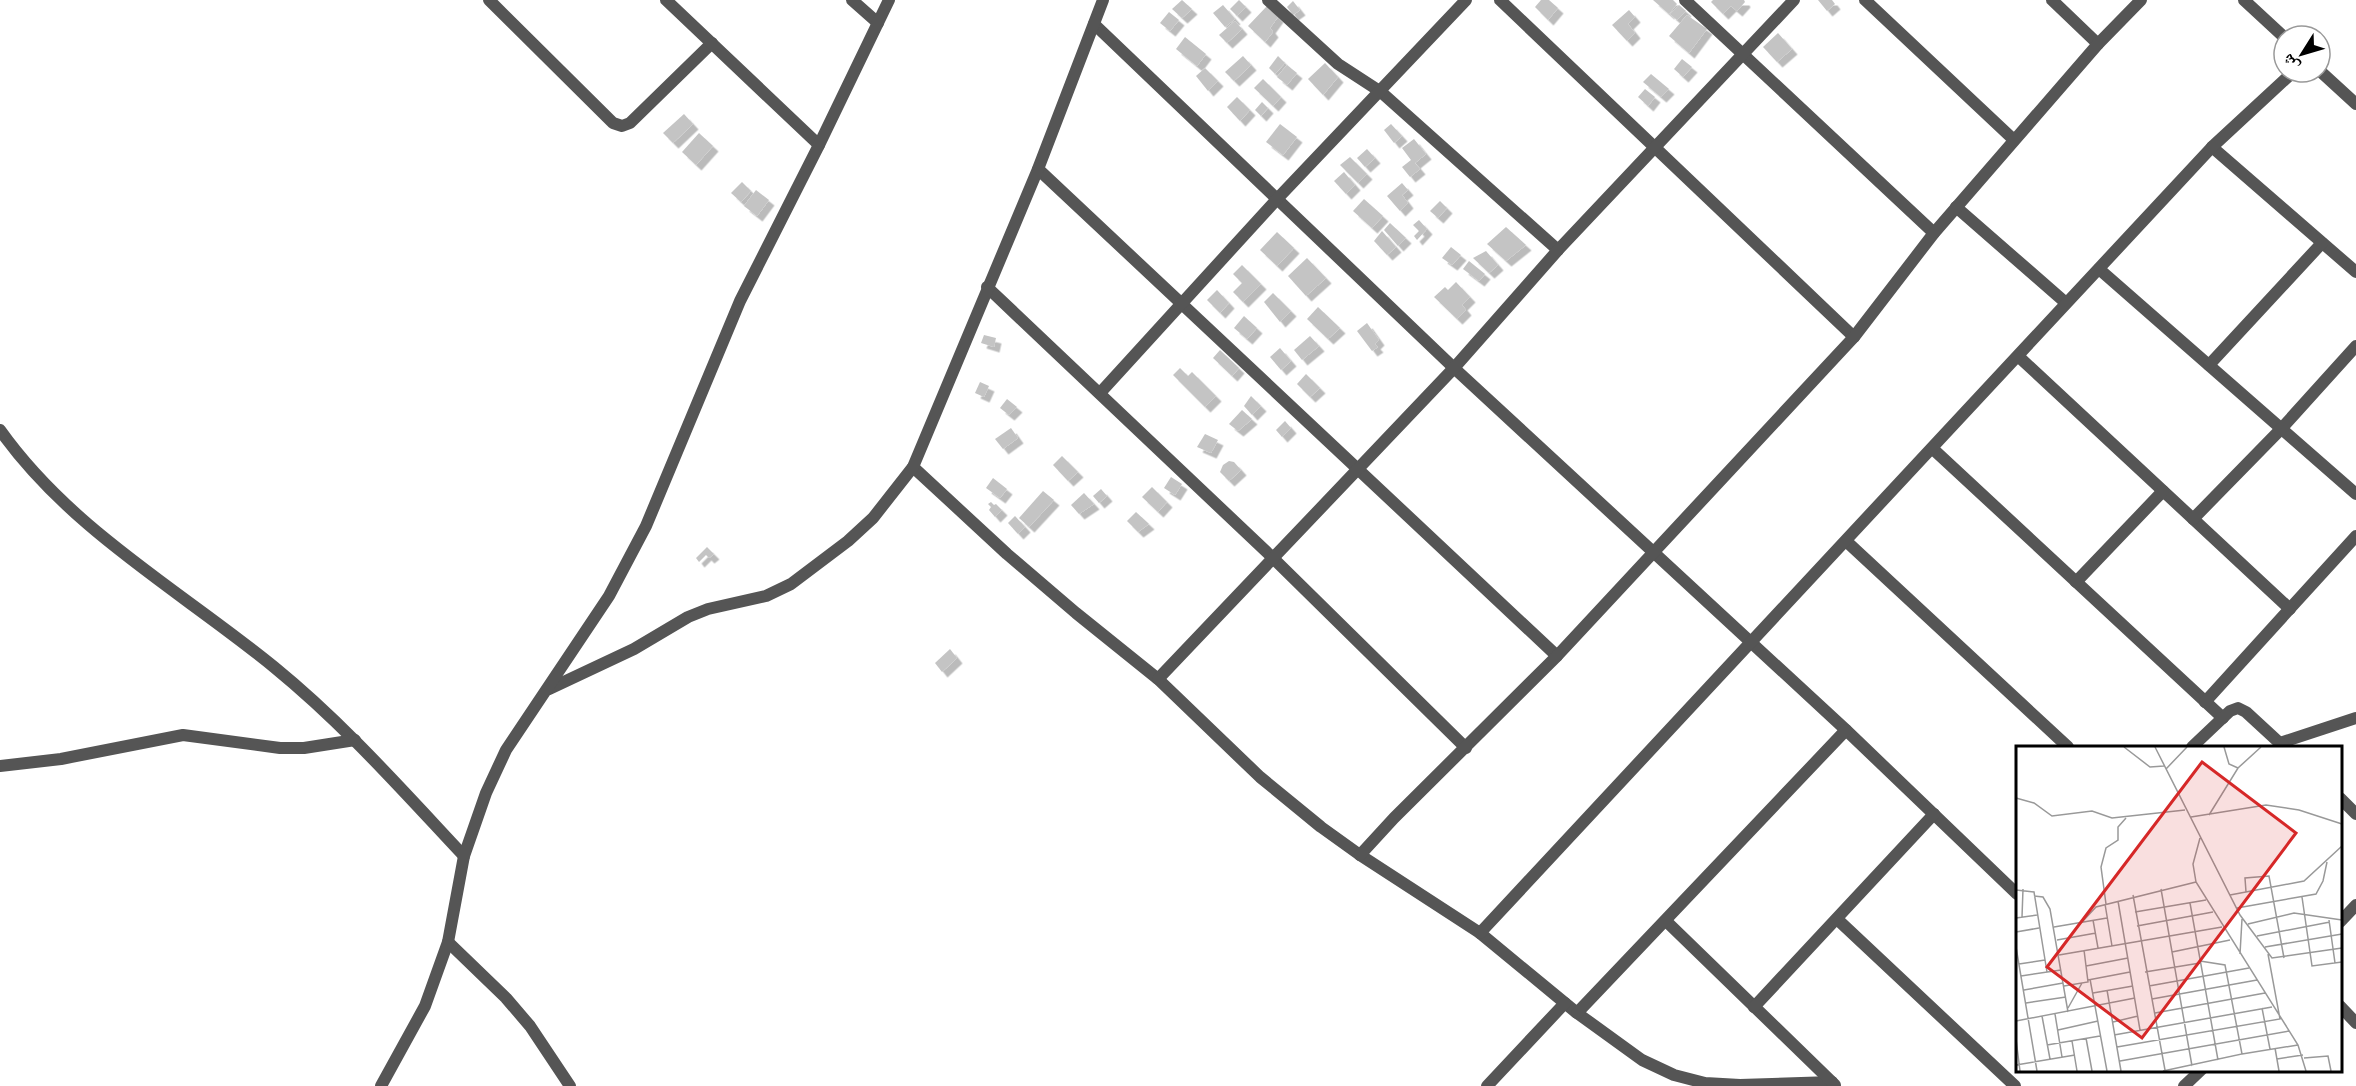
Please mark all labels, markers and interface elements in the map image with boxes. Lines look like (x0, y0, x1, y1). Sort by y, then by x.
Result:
north arrow (2272, 24, 2332, 84)
text: ش (2278, 50, 2303, 75)
inset map (2016, 746, 2341, 1071)

